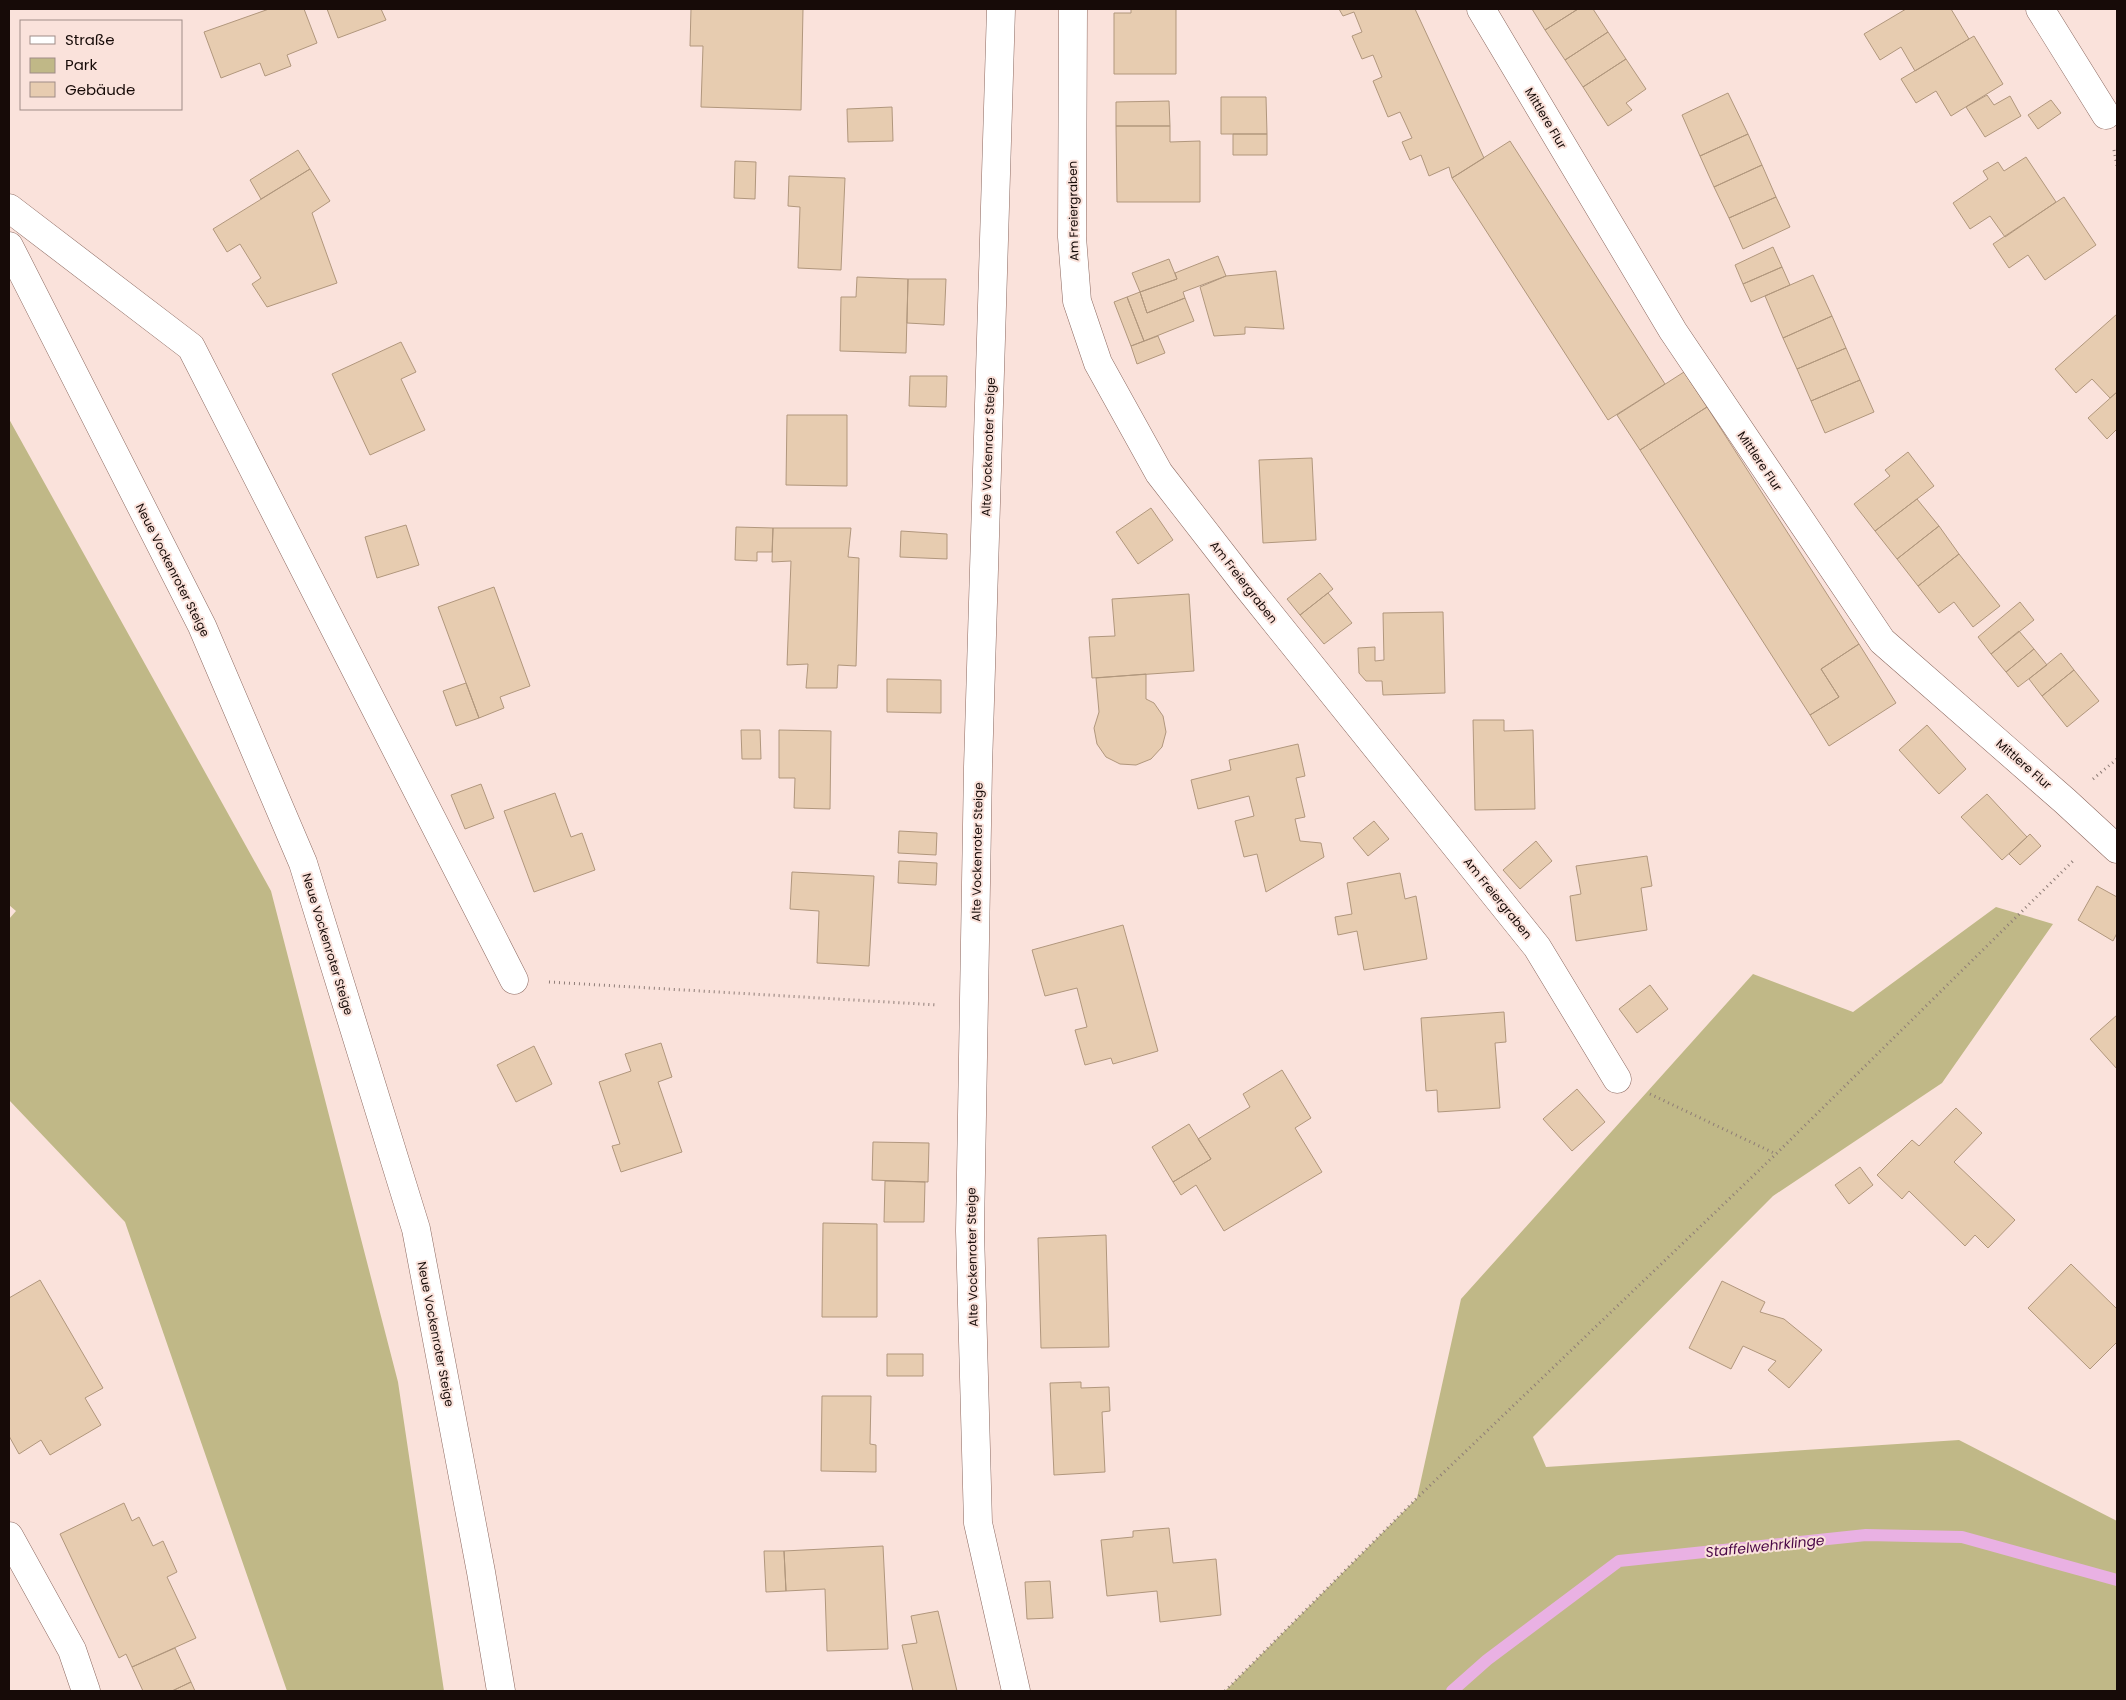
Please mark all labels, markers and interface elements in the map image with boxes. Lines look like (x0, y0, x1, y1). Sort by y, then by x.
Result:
legend (20, 20, 182, 110)
text: Straße (65, 29, 115, 50)
text: Park (65, 54, 97, 75)
text: Gebäude (65, 79, 135, 100)
street label: Mittlere Flur (1521, 84, 1571, 152)
street label: Am Freiergraben (1064, 161, 1082, 261)
street label: Alte Vockenroter Steige (977, 377, 999, 517)
street label: Mittlere Flur (1734, 428, 1787, 495)
street label: Neue Vockenroter Steige (132, 500, 214, 640)
street label: Am Freiergraben (1206, 537, 1282, 627)
street label: Mittlere Flur (1992, 735, 2056, 793)
street label: Alte Vockenroter Steige (967, 782, 987, 922)
street label: Am Freiergraben (1460, 854, 1536, 942)
street label: Neue Vockenroter Steige (298, 871, 358, 1017)
street label: Alte Vockenroter Steige (962, 1187, 982, 1327)
street label: Neue Vockenroter Steige (414, 1260, 458, 1408)
water label: Staffelwehrklinge (1704, 1530, 1826, 1562)

